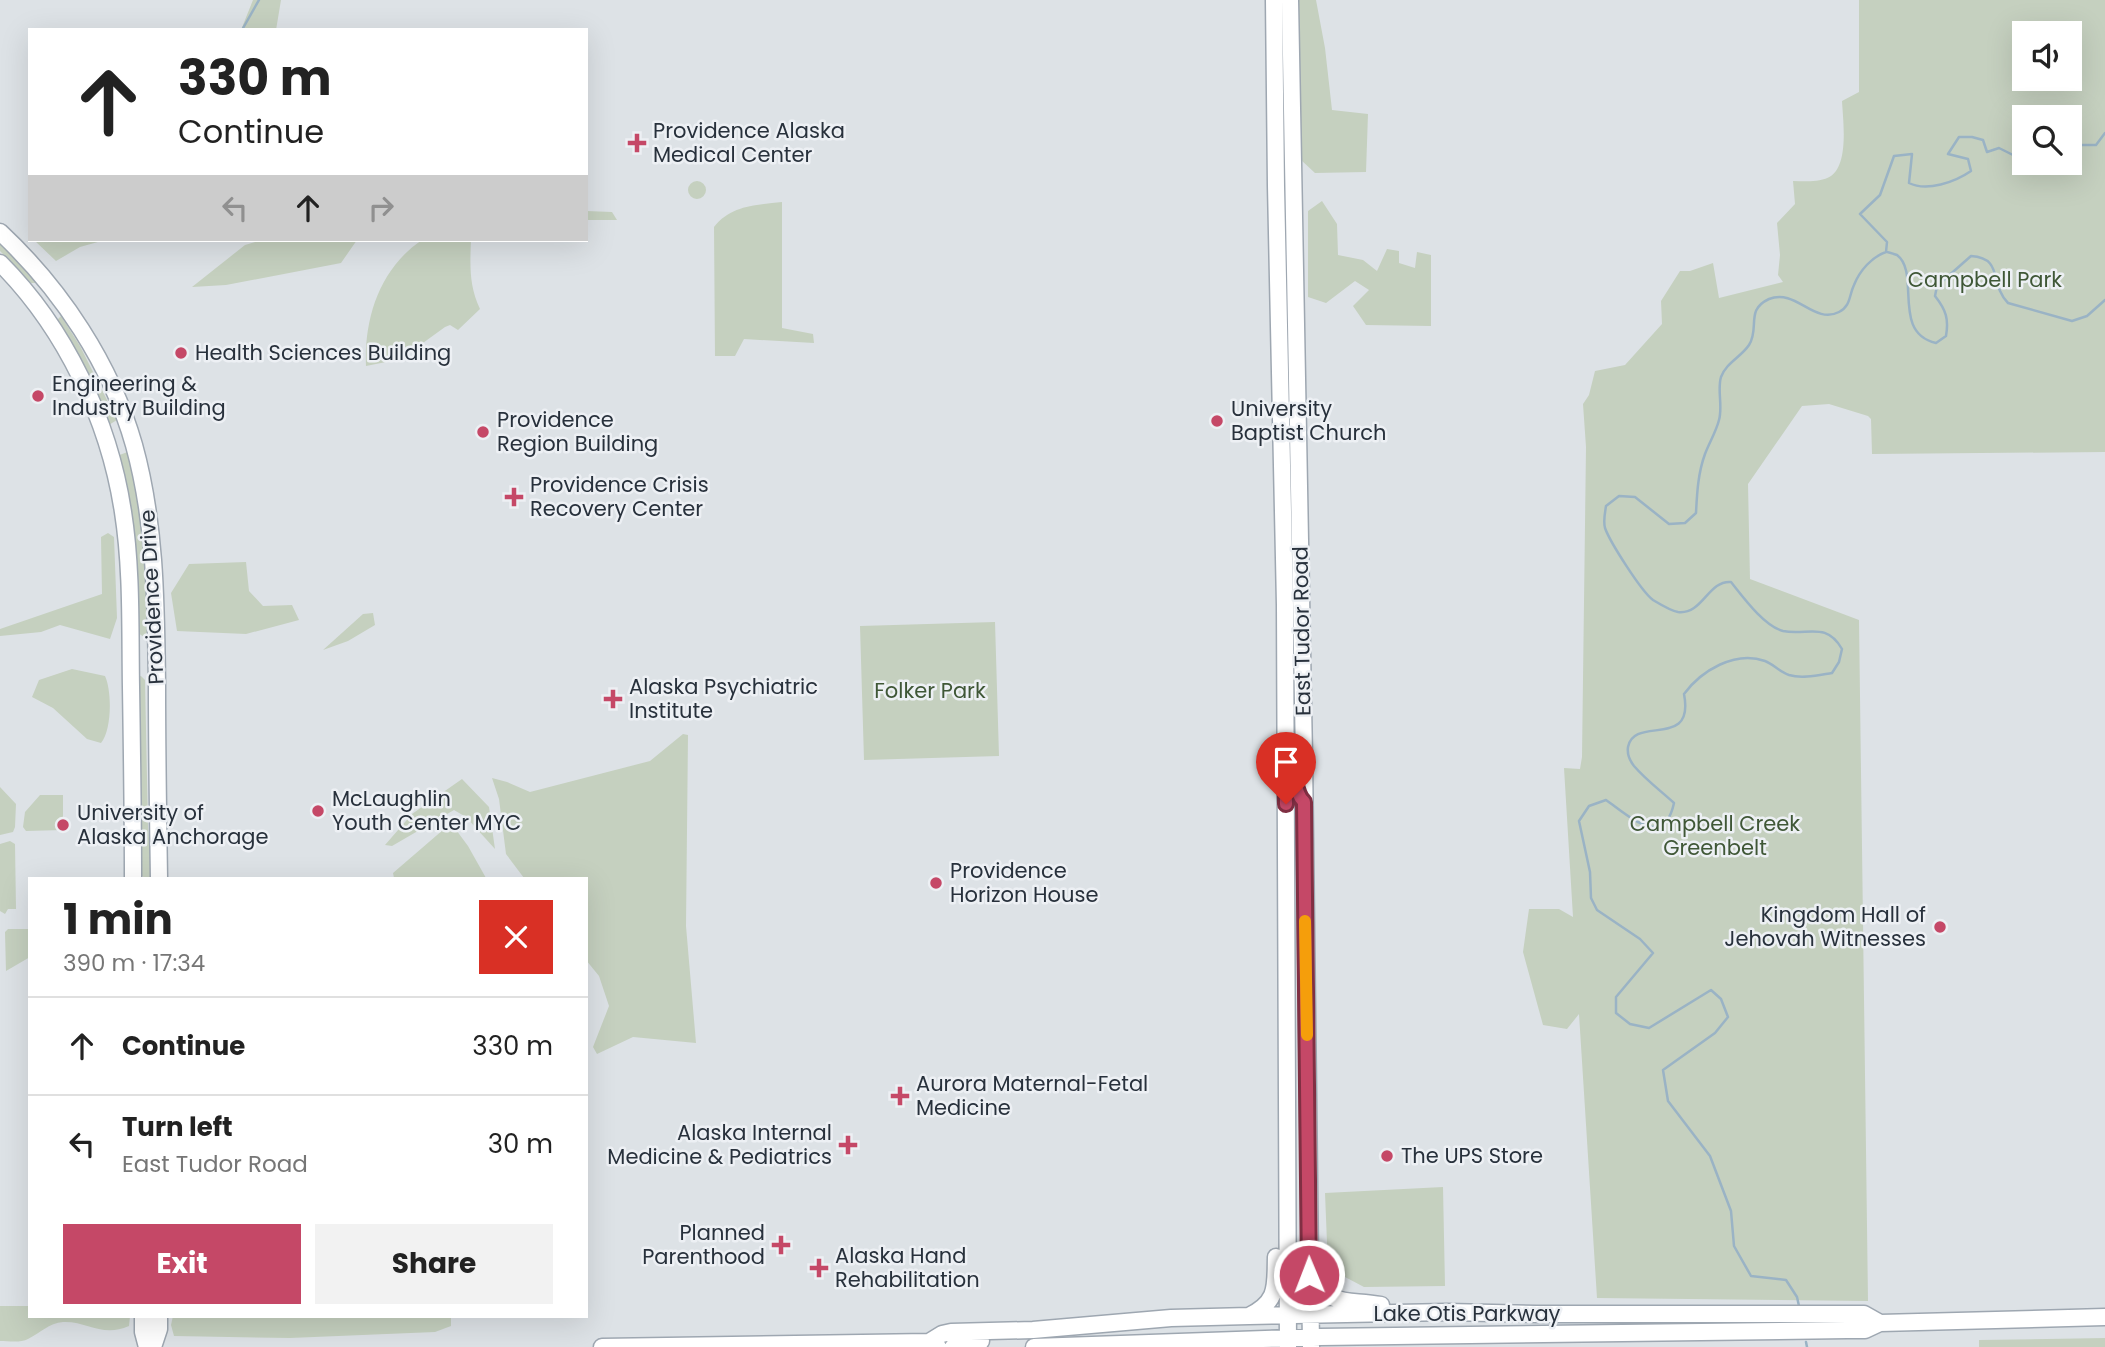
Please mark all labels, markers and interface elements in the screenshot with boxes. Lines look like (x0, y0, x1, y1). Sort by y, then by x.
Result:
map controls (2012, 21, 2082, 175)
button: sound (2012, 21, 2082, 91)
text: 330 m (178, 44, 332, 112)
icon: ahead (63, 56, 154, 147)
button: search (2012, 105, 2082, 175)
text: Continue (178, 109, 324, 154)
place label: Providence Alaska Medical Center (653, 116, 845, 169)
marker: Providence Alaska Medical Center (627, 133, 647, 153)
icon: left (216, 189, 254, 227)
icon: ahead (289, 189, 327, 227)
icon: right (362, 189, 400, 227)
park label: Campbell Park (1908, 265, 2062, 294)
place label: Health Sciences Building (195, 338, 451, 367)
marker: Health Sciences Building (173, 345, 189, 361)
place label: Engineering & Industry Building (52, 369, 226, 422)
marker: Engineering & Industry Building (30, 388, 46, 404)
place label: University Baptist Church (1231, 394, 1386, 447)
place label: Providence Region Building (497, 405, 658, 458)
marker: University Baptist Church (1209, 413, 1225, 429)
marker: Providence Region Building (475, 424, 491, 440)
place label: Providence Crisis Recovery Center (530, 470, 709, 523)
marker: Providence Crisis Recovery Center (504, 487, 524, 507)
street label: Providence Drive (132, 509, 171, 685)
street label: East Tudor Road (1286, 546, 1317, 716)
place label: Alaska Psychiatric Institute (629, 672, 818, 725)
park label: Folker Park (874, 676, 986, 705)
marker: Alaska Psychiatric Institute (603, 689, 623, 709)
pin (1256, 732, 1316, 804)
icon: arrive (1267, 743, 1305, 781)
place label: McLaughlin Youth Center MYC (332, 784, 521, 837)
place label: University of Alaska Anchorage (77, 798, 269, 851)
marker: McLaughlin Youth Center MYC (310, 803, 326, 819)
park label: Campbell Creek Greenbelt (1630, 809, 1800, 862)
marker: University of Alaska Anchorage (55, 817, 71, 833)
place label: Providence Horizon House (950, 856, 1098, 909)
marker: Providence Horizon House (928, 875, 944, 891)
text: 1 min (63, 890, 173, 949)
button: close (479, 900, 553, 974)
place label: Kingdom Hall of Jehovah Witnesses (1724, 900, 1926, 953)
marker: Kingdom Hall of Jehovah Witnesses (1932, 919, 1948, 935)
text: 390 m · 17:34 (63, 947, 205, 979)
icon: ahead (63, 1027, 101, 1065)
text: Continue (122, 1028, 245, 1064)
text: 330 m (472, 1028, 553, 1064)
place label: Aurora Maternal-Fetal Medicine (916, 1069, 1148, 1122)
marker: Aurora Maternal-Fetal Medicine (890, 1086, 910, 1106)
text: Turn left (122, 1109, 233, 1145)
place label: Alaska Internal Medicine & Pediatrics (607, 1118, 832, 1171)
icon: left (63, 1125, 101, 1163)
text: 30 m (488, 1126, 553, 1162)
marker: Alaska Internal Medicine & Pediatrics (838, 1135, 858, 1155)
place label: The UPS Store (1401, 1141, 1543, 1170)
text: East Tudor Road (122, 1148, 308, 1180)
marker: The UPS Store (1379, 1148, 1395, 1164)
place label: Planned Parenthood (642, 1218, 765, 1271)
button: Exit (63, 1224, 301, 1304)
button: Share (315, 1224, 553, 1304)
marker: Planned Parenthood (771, 1235, 791, 1255)
position arrow (1272, 1238, 1346, 1312)
place label: Alaska Hand Rehabilitation (835, 1241, 980, 1294)
marker: Alaska Hand Rehabilitation (809, 1258, 829, 1278)
street label: Lake Otis Parkway (1374, 1299, 1561, 1328)

